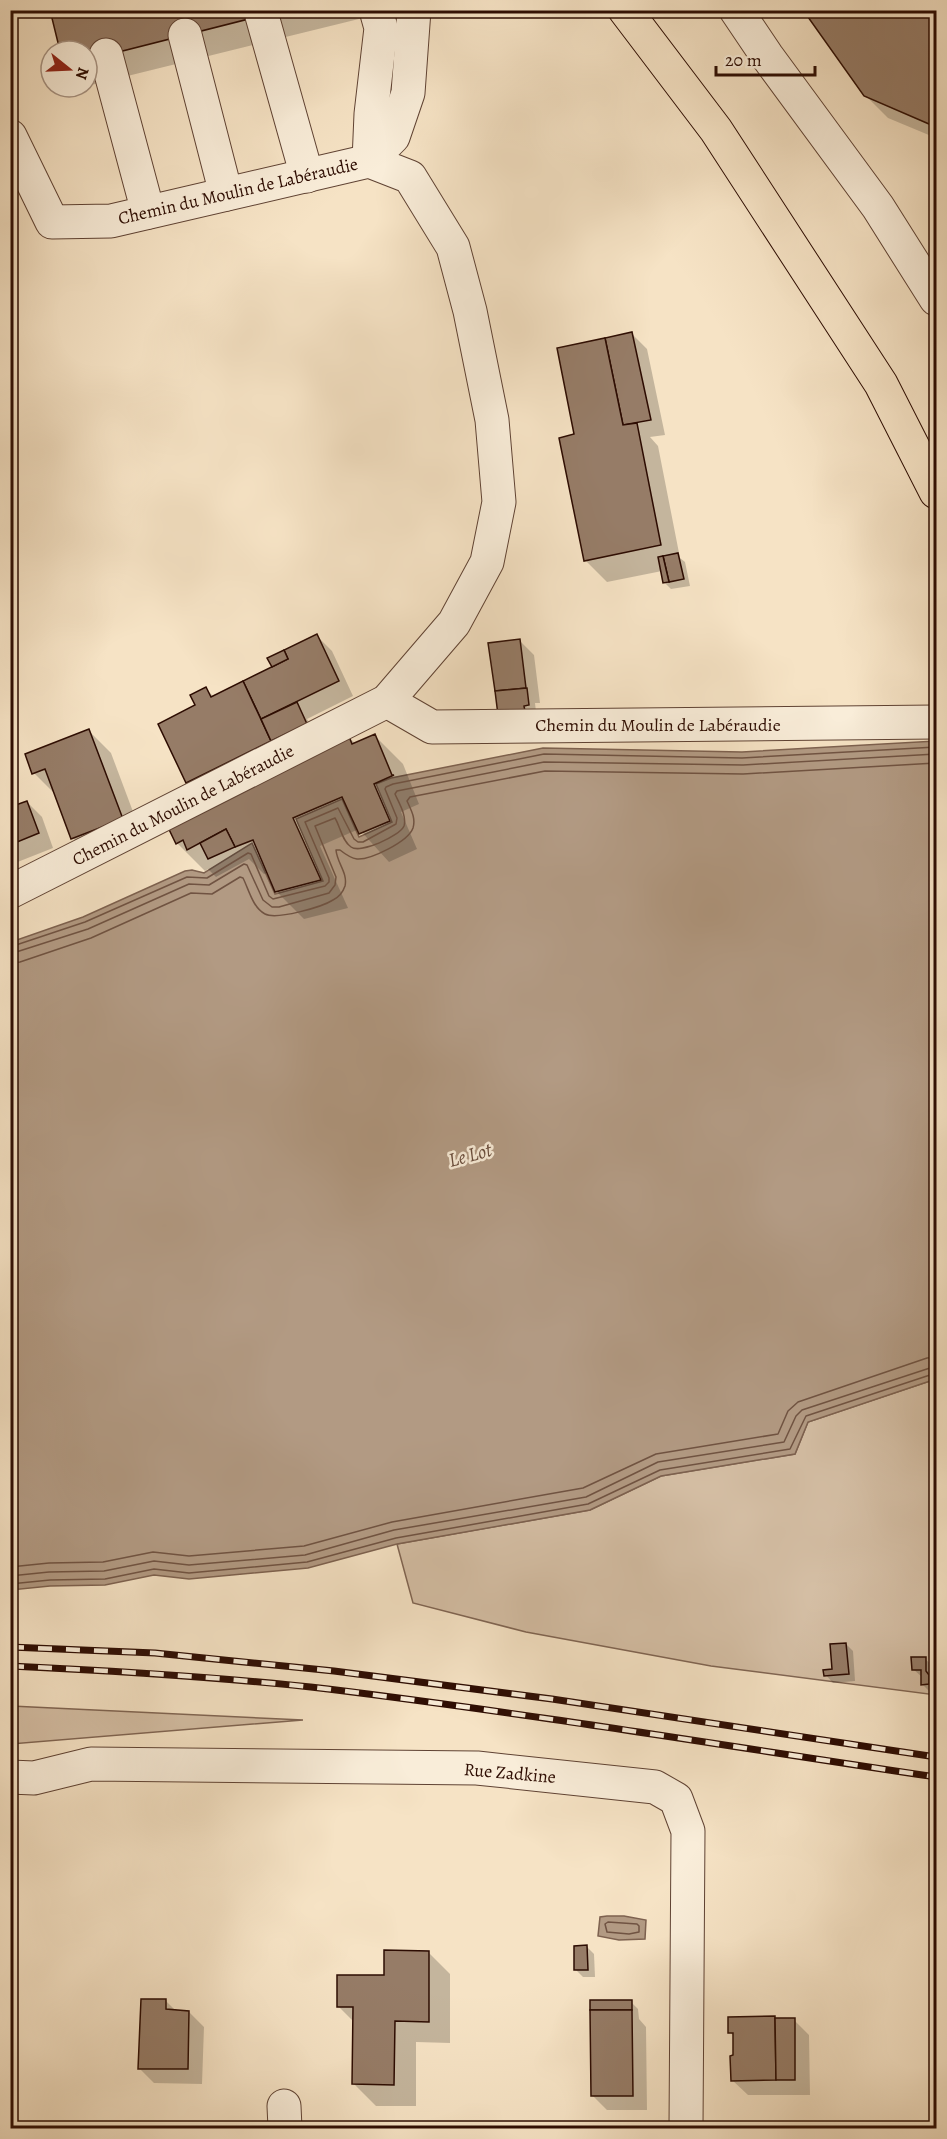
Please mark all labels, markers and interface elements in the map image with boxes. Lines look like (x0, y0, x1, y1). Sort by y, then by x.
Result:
north arrow (39, 39, 99, 99)
scale bar (716, 39, 815, 77)
text: 20 m (725, 48, 762, 72)
text: N (70, 64, 95, 83)
street label: Chemin du Moulin de Labéraudie (116, 152, 360, 230)
street label: Chemin du Moulin de Labéraudie (535, 713, 781, 737)
street label: Chemin du Moulin de Labéraudie (68, 739, 298, 871)
water label: Le Lot (445, 1136, 496, 1174)
street label: Rue Zadkine (463, 1757, 557, 1789)

